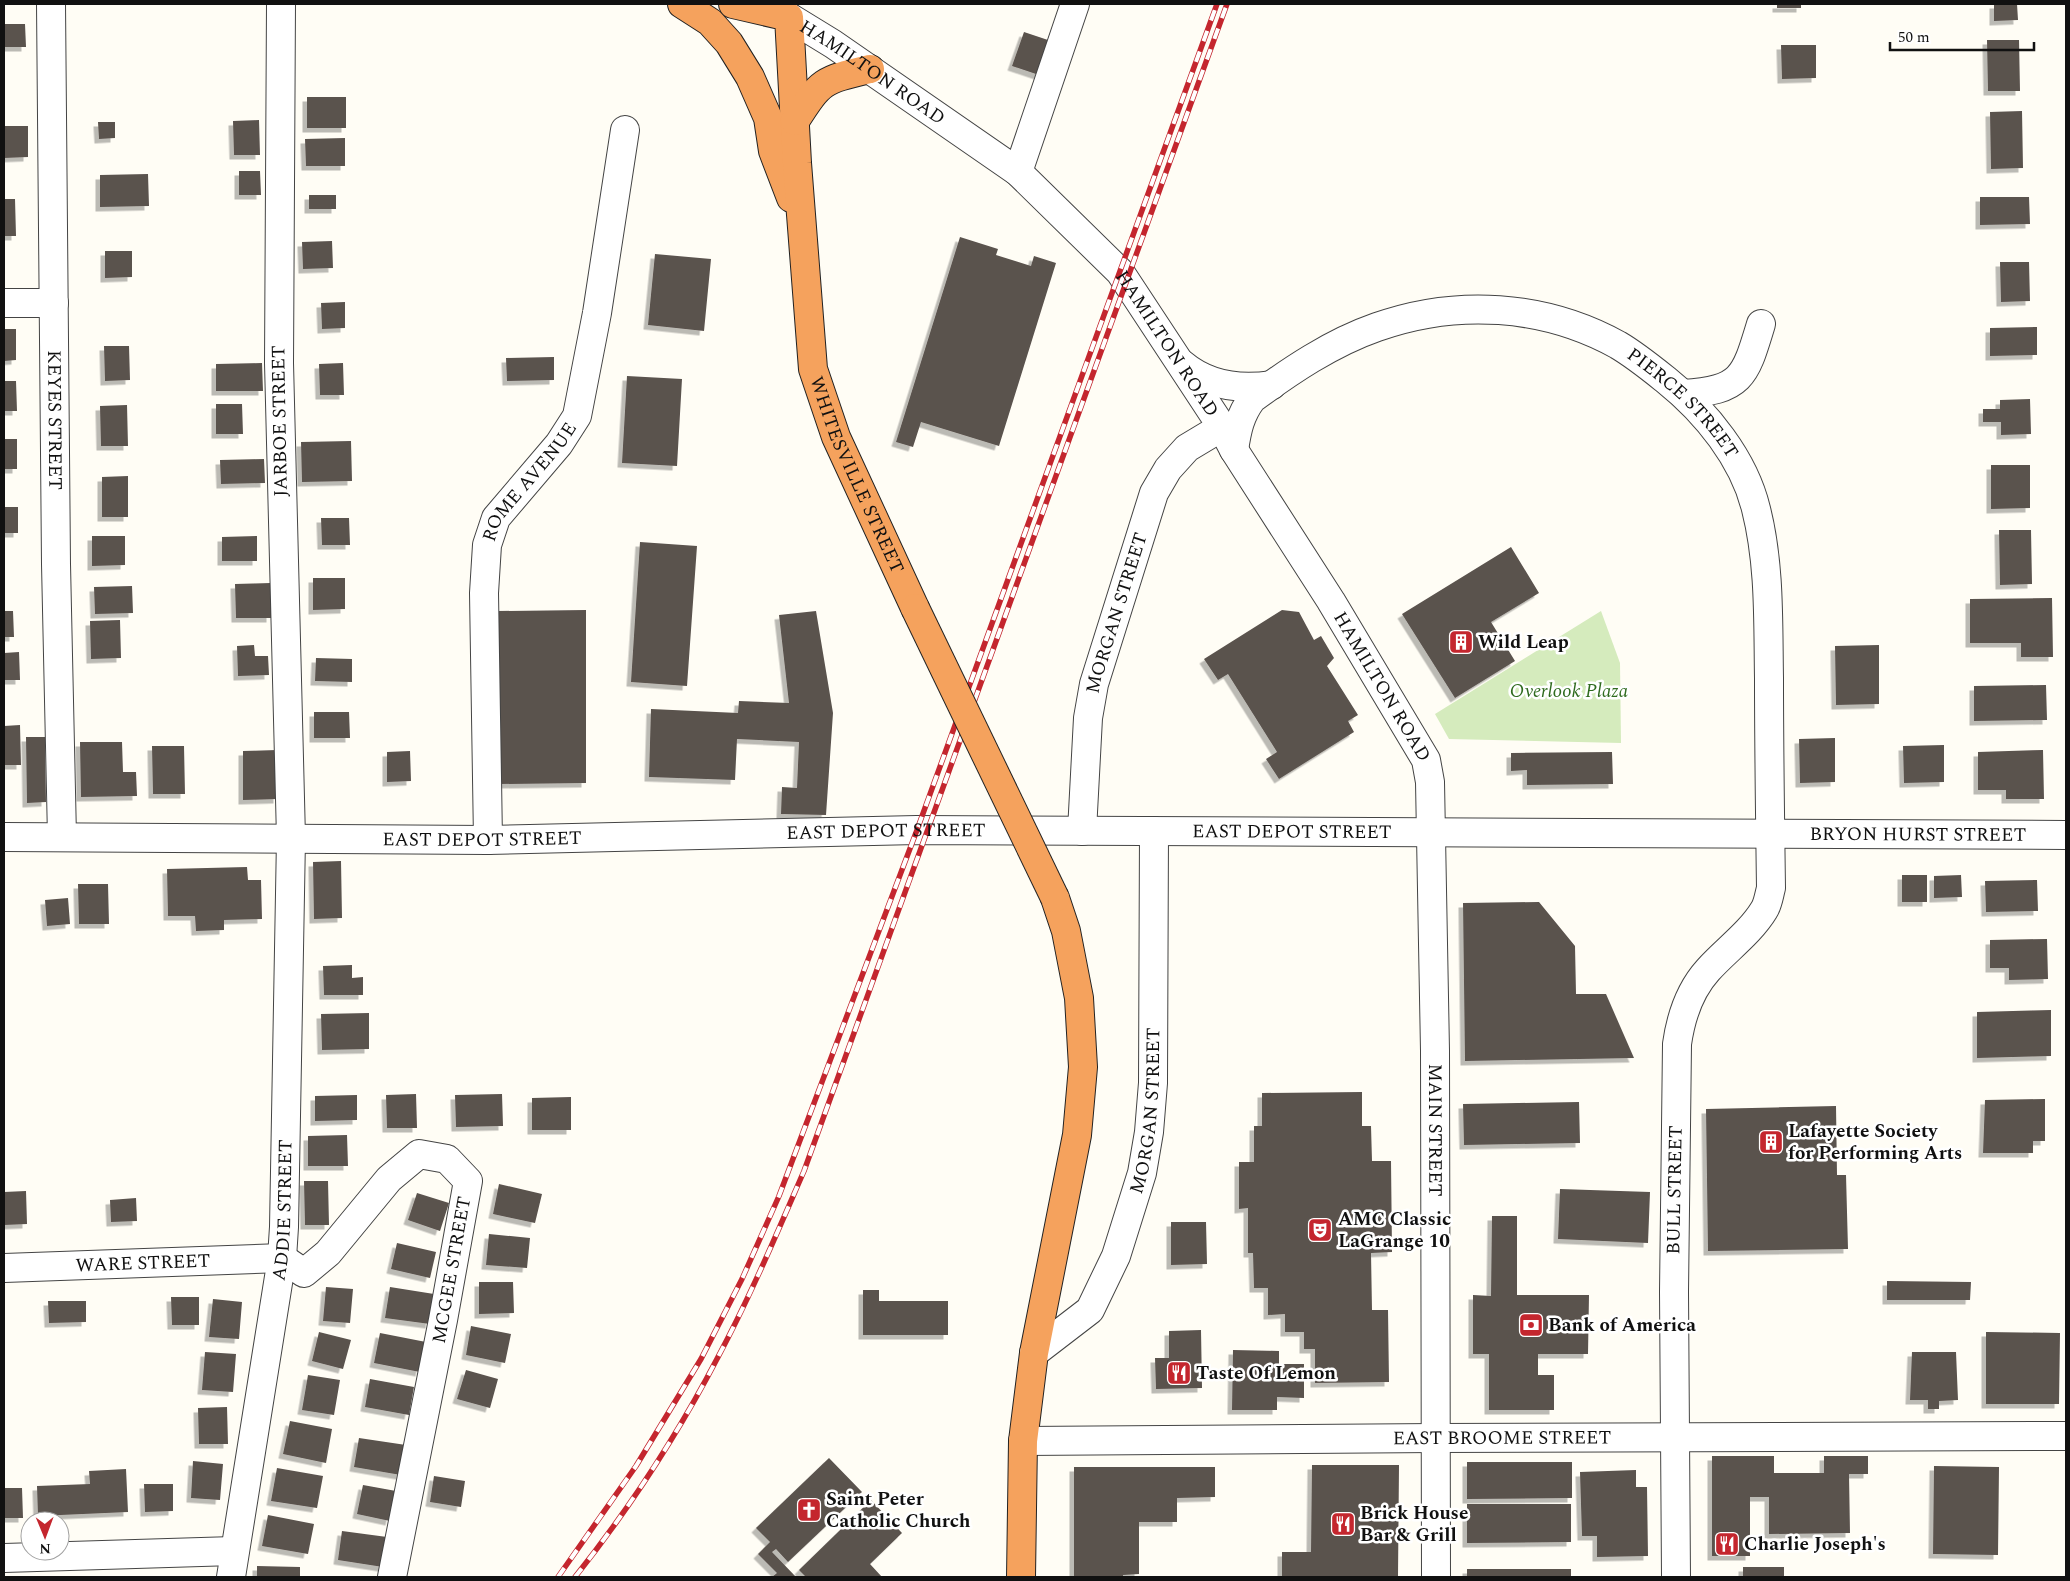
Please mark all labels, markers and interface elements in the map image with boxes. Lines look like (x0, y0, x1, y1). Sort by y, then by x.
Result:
street label: HAMILTON ROAD (794, 12, 951, 132)
scale bar (1890, 20, 2034, 52)
text: 50 m (1898, 26, 1930, 49)
street label: HAMILTON ROAD (1108, 264, 1226, 423)
street label: PIERCE STREET (1621, 340, 1746, 464)
street label: JARBOE STREET (264, 345, 296, 497)
street label: KEYES STREET (40, 350, 70, 490)
street label: WHITESVILLE STREET (802, 373, 912, 578)
street label: ROME AVENUE (475, 416, 584, 545)
street label: MORGAN STREET (1078, 529, 1155, 696)
street label: HAMILTON ROAD (1326, 606, 1438, 767)
place label: Wild Leap (1478, 628, 1569, 657)
building icon: Wild Leap (1448, 629, 1474, 655)
park label: Overlook Plaza (1510, 677, 1629, 706)
street label: EAST DEPOT STREET (786, 815, 986, 848)
street label: EAST DEPOT STREET (1192, 817, 1392, 847)
street label: BRYON HURST STREET (1809, 819, 2026, 849)
street label: EAST DEPOT STREET (382, 823, 582, 855)
street label: MORGAN STREET (1122, 1027, 1168, 1198)
street label: MAIN STREET (1421, 1063, 1450, 1196)
place label: Lafayette Society for Performing Arts (1788, 1117, 1962, 1168)
street label: BULL STREET (1659, 1125, 1691, 1255)
building icon: Lafayette Society for Performing Arts (1758, 1129, 1784, 1155)
street label: ADDIE STREET (264, 1139, 300, 1283)
street label: MCGEE STREET (425, 1194, 479, 1346)
place label: AMC Classic LaGrange 10 (1338, 1205, 1451, 1256)
theatre icon: AMC Classic LaGrange 10 (1307, 1217, 1333, 1243)
street label: WARE STREET (75, 1246, 211, 1280)
place label: Bank of America (1548, 1311, 1696, 1340)
bank icon: Bank of America (1518, 1312, 1544, 1338)
place label: Taste Of Lemon (1196, 1359, 1336, 1388)
restaurant icon: Taste Of Lemon (1166, 1360, 1192, 1386)
street label: EAST BROOME STREET (1393, 1423, 1611, 1453)
place label: Saint Peter Catholic Church (826, 1485, 971, 1536)
church icon: Saint Peter Catholic Church (796, 1497, 822, 1523)
place label: Brick House Bar & Grill (1360, 1499, 1468, 1550)
north arrow (20, 1511, 70, 1561)
restaurant icon: Brick House Bar & Grill (1330, 1511, 1356, 1537)
place label: Charlie Joseph's (1744, 1530, 1886, 1559)
restaurant icon: Charlie Joseph's (1714, 1531, 1740, 1557)
text: N (39, 1538, 51, 1559)

